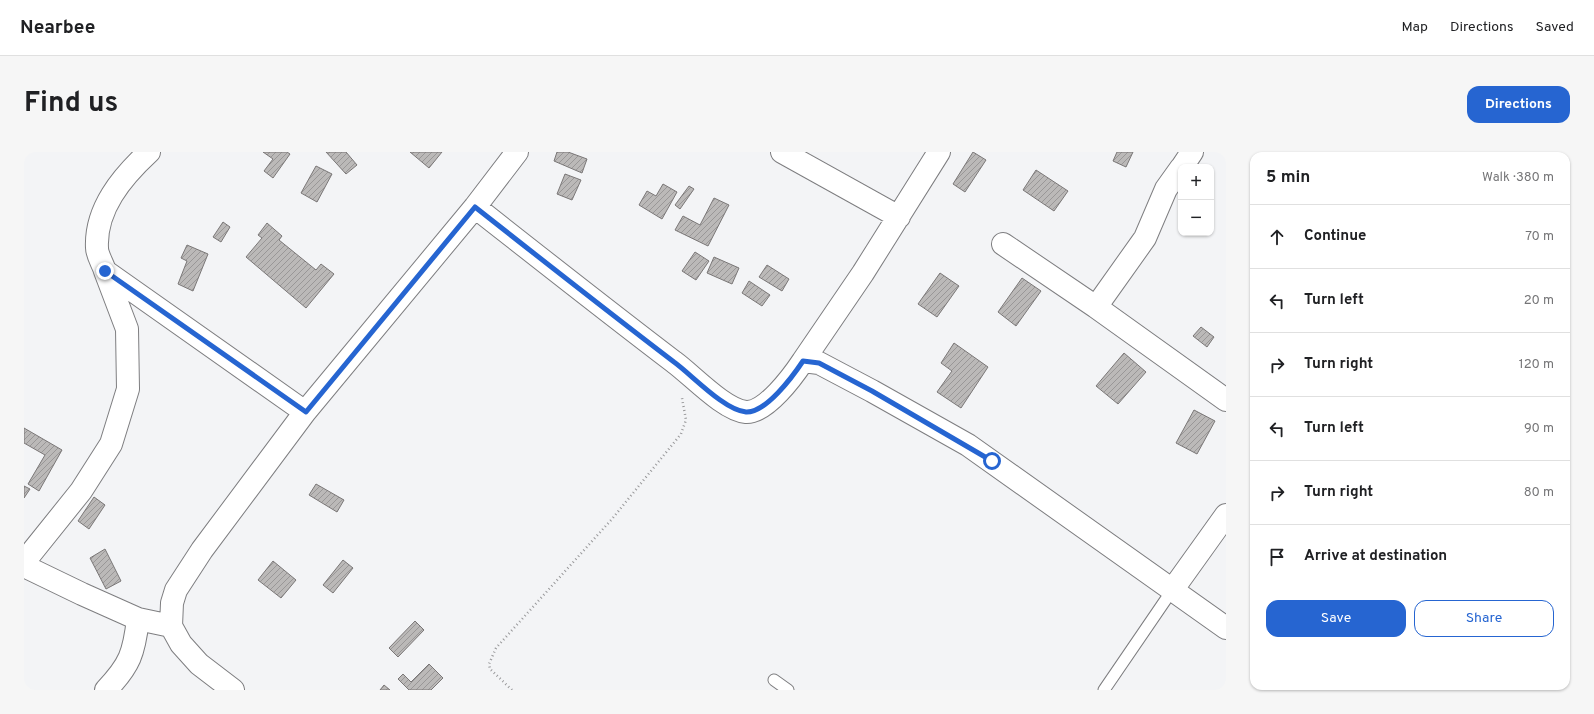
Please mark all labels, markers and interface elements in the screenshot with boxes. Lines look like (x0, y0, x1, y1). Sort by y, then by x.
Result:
text: Nearbee (20, 16, 95, 40)
text: Map (1402, 19, 1428, 36)
text: Directions (1450, 19, 1514, 36)
text: Saved (1536, 19, 1574, 36)
text: Find us (24, 86, 118, 122)
button: Directions (1467, 86, 1570, 123)
map controls (1178, 164, 1214, 236)
button: + (1178, 164, 1214, 200)
text: 5 min (1266, 167, 1310, 189)
text: Walk · 380 m (1482, 170, 1554, 186)
button: − (1178, 200, 1214, 236)
icon: ahead (1266, 226, 1288, 248)
text: Continue (1304, 227, 1366, 246)
text: 70 m (1525, 229, 1554, 245)
route end (96, 262, 114, 280)
icon: left (1266, 290, 1288, 312)
text: Turn left (1304, 291, 1364, 310)
text: 20 m (1524, 293, 1554, 309)
icon: right (1266, 354, 1288, 376)
text: Turn right (1304, 355, 1373, 374)
text: 120 m (1519, 357, 1554, 373)
icon: left (1266, 418, 1288, 440)
text: Turn left (1304, 419, 1364, 438)
text: 90 m (1524, 421, 1554, 437)
route start (983, 452, 1001, 470)
icon: right (1266, 482, 1288, 504)
text: Turn right (1304, 483, 1373, 502)
text: 80 m (1524, 485, 1554, 501)
icon: arrive (1266, 546, 1288, 568)
text: Arrive at destination (1304, 547, 1447, 566)
button: Save (1266, 600, 1406, 637)
button: Share (1414, 600, 1554, 637)

